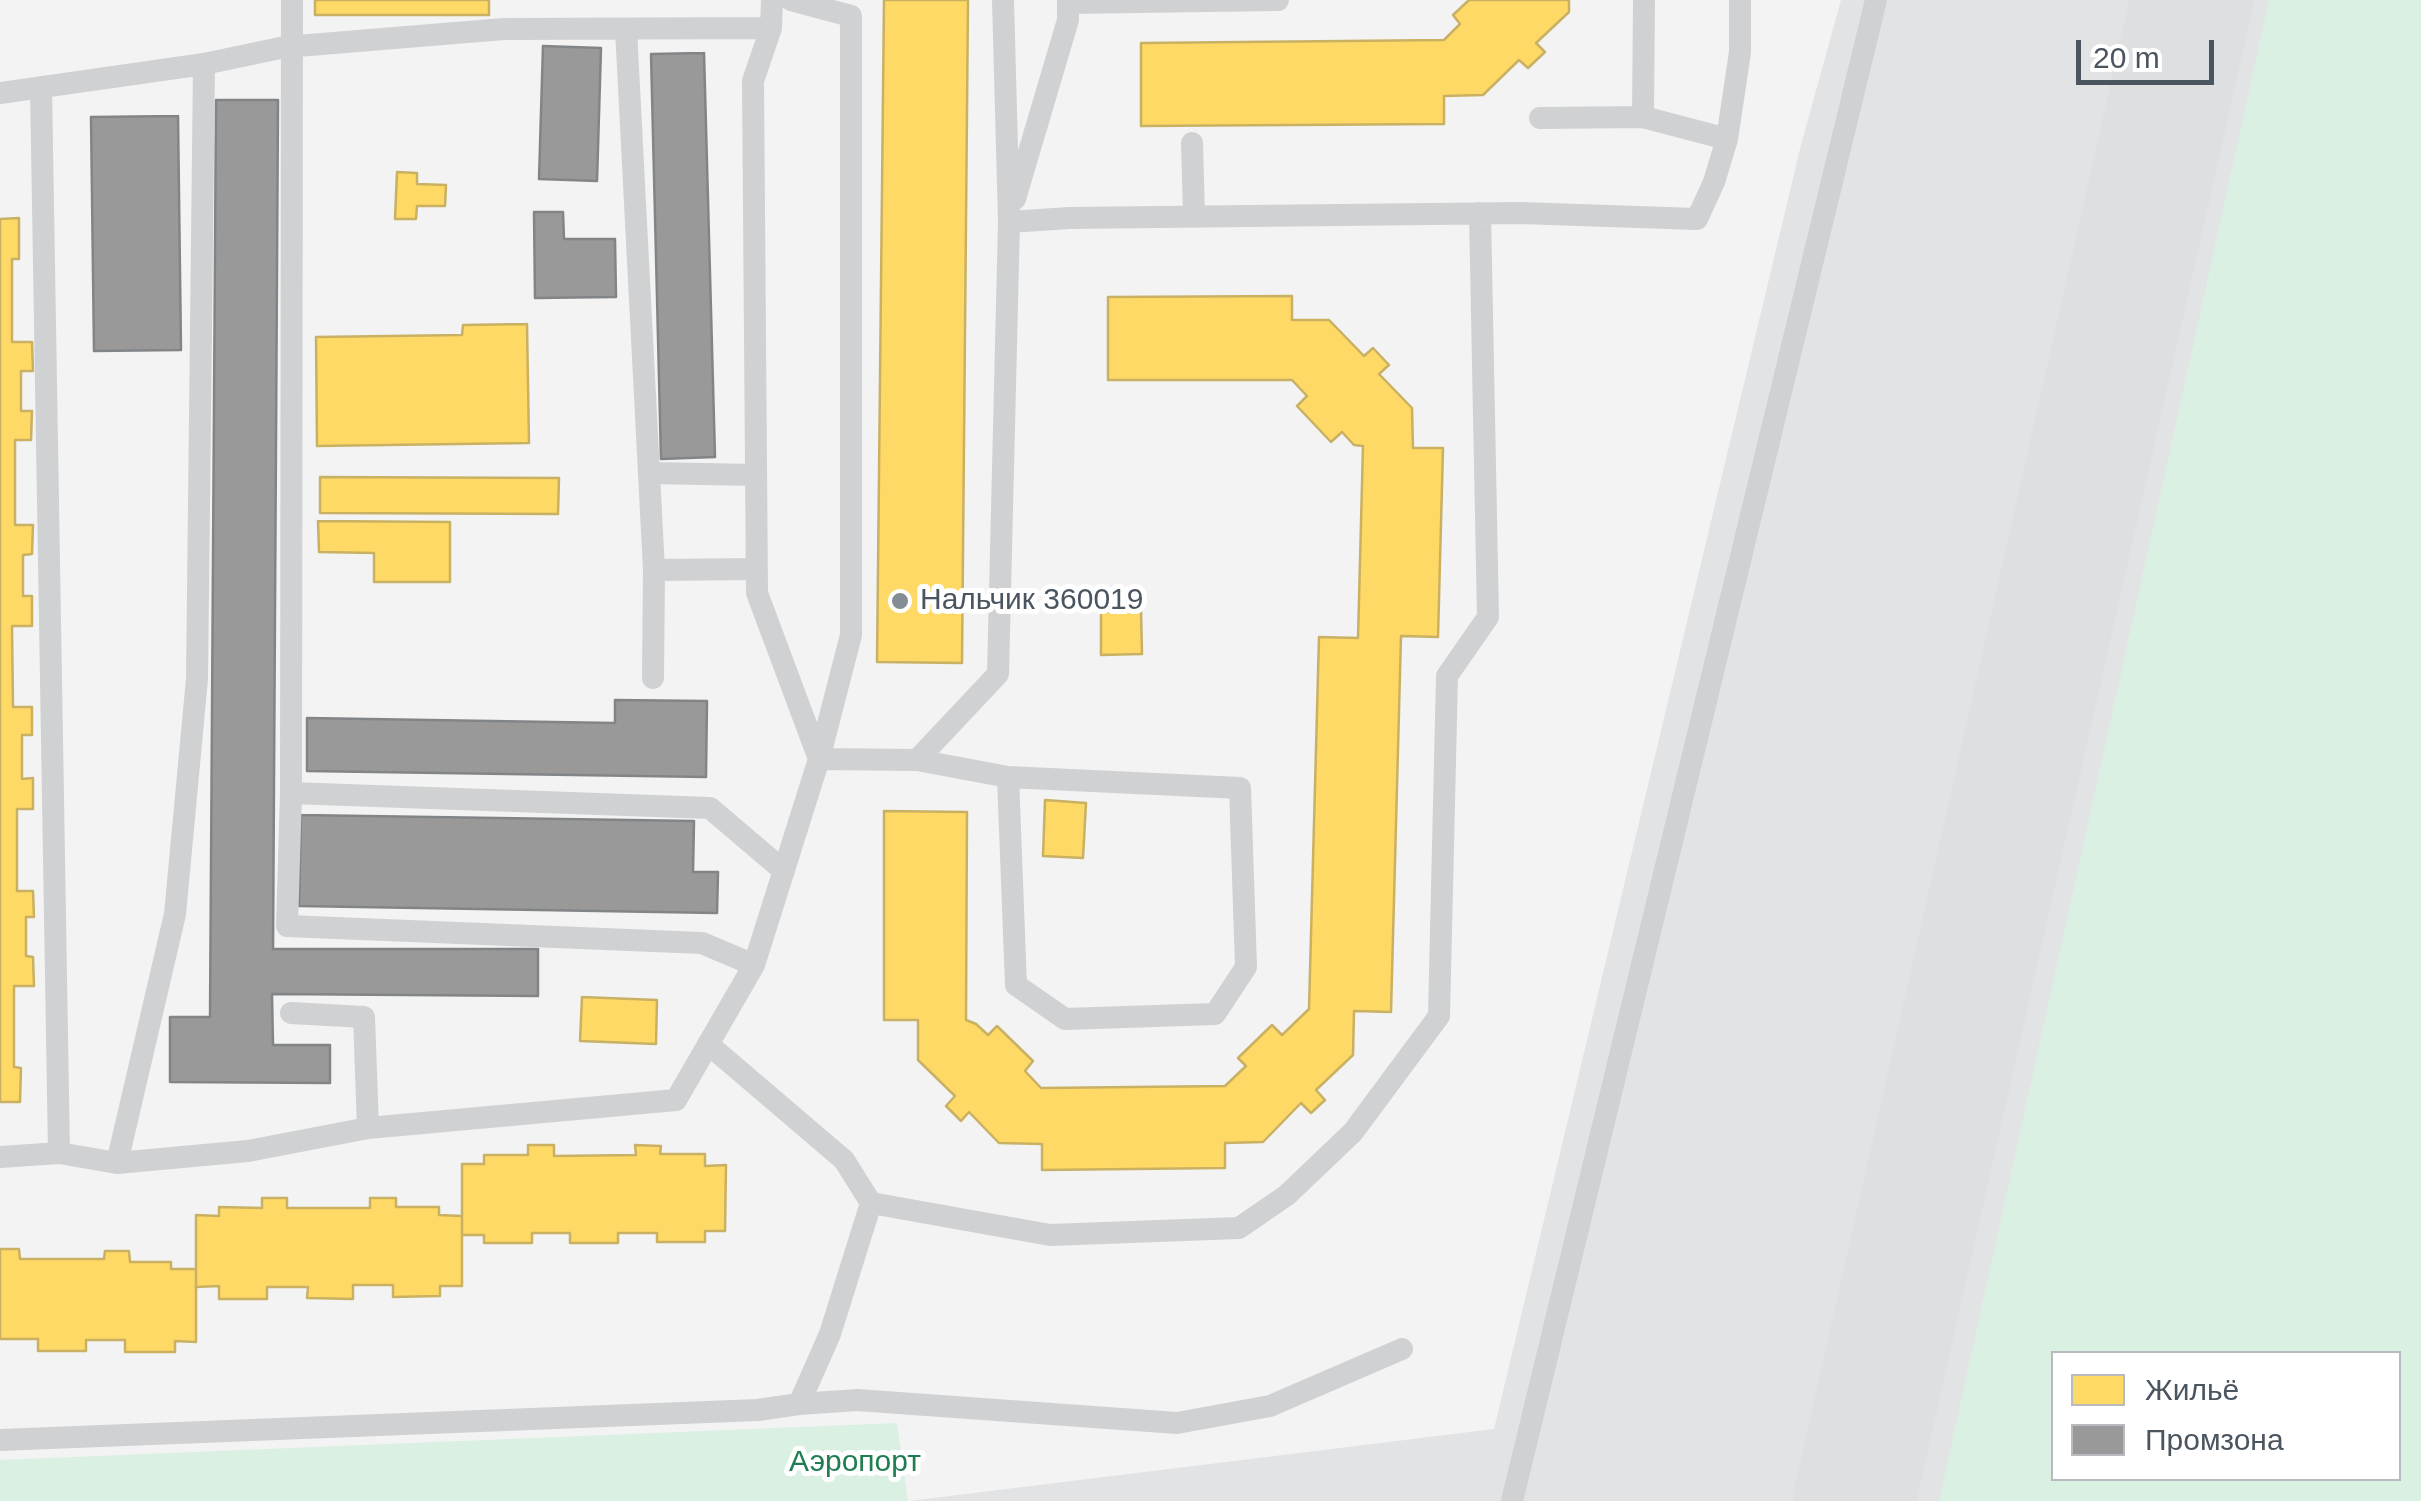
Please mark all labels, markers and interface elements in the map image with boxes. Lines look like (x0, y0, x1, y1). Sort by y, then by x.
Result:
scale bar (2081, 20, 2218, 82)
text: 20 m (2093, 41, 2160, 74)
place label: Нальчик 360019 (920, 583, 1143, 619)
marker: Нальчик 360019 (889, 590, 911, 612)
legend (2051, 1351, 2401, 1481)
text: Жильё (2145, 1373, 2239, 1406)
text: Промзона (2145, 1423, 2284, 1456)
park label: Аэропорт (789, 1445, 921, 1481)

